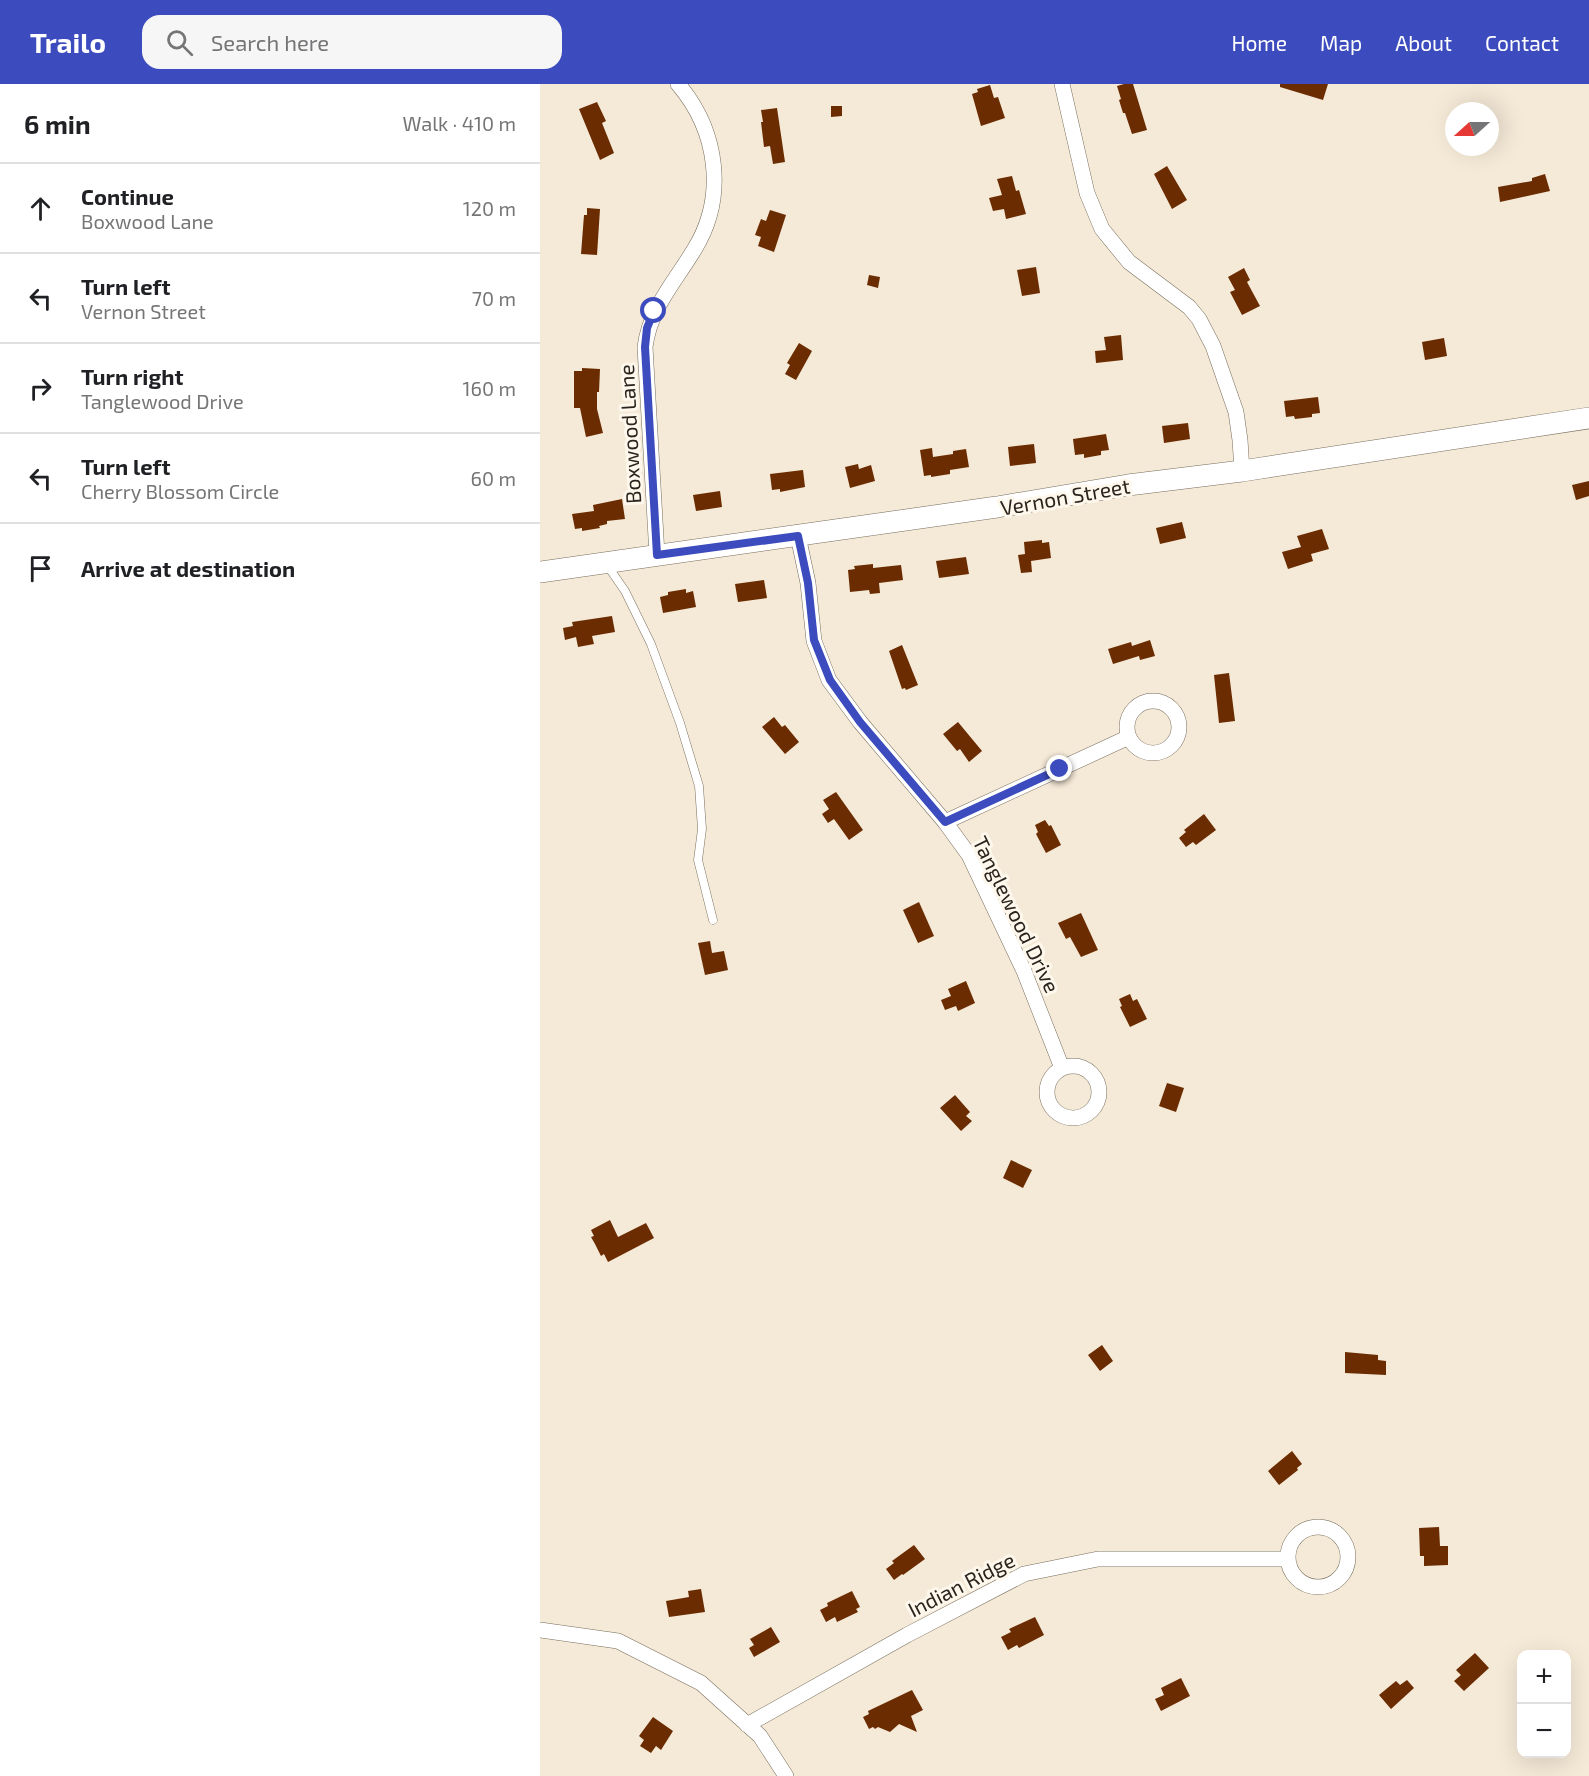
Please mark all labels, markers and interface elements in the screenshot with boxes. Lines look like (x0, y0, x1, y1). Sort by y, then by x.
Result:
search box (142, 15, 562, 69)
text: Trailo (30, 25, 106, 59)
icon: search (163, 26, 196, 59)
text: Search here (211, 29, 329, 55)
text: Home (1231, 30, 1287, 55)
text: Map (1320, 30, 1362, 55)
text: About (1395, 30, 1452, 55)
text: Contact (1485, 30, 1559, 55)
north arrow (1445, 102, 1499, 156)
text: 6 min (24, 108, 91, 139)
text: Walk · 410 m (402, 111, 516, 135)
text: Continue (81, 183, 174, 209)
icon: ahead (24, 192, 57, 225)
text: 120 m (463, 196, 516, 220)
text: Boxwood Lane (81, 209, 214, 233)
text: Turn left (81, 273, 170, 299)
icon: left (24, 282, 57, 315)
text: 70 m (472, 286, 516, 310)
route start (640, 297, 666, 323)
text: Vernon Street (81, 299, 206, 323)
text: Turn right (81, 363, 183, 389)
street label: Boxwood Lane (613, 364, 645, 504)
icon: right (24, 372, 57, 405)
text: 160 m (463, 376, 516, 400)
text: Tanglewood Drive (81, 389, 244, 413)
text: Turn left (81, 453, 170, 479)
icon: left (24, 462, 57, 495)
text: 60 m (471, 466, 516, 490)
street label: Vernon Street (998, 472, 1132, 520)
text: Cherry Blossom Circle (81, 479, 279, 503)
icon: arrive (24, 552, 57, 585)
text: Arrive at destination (81, 555, 295, 581)
route end (1046, 755, 1072, 781)
street label: Tanglewood Drive (968, 832, 1066, 996)
street label: Indian Ridge (903, 1546, 1019, 1622)
map controls (1517, 1650, 1571, 1758)
button: + (1517, 1650, 1571, 1704)
button: − (1517, 1704, 1571, 1758)

